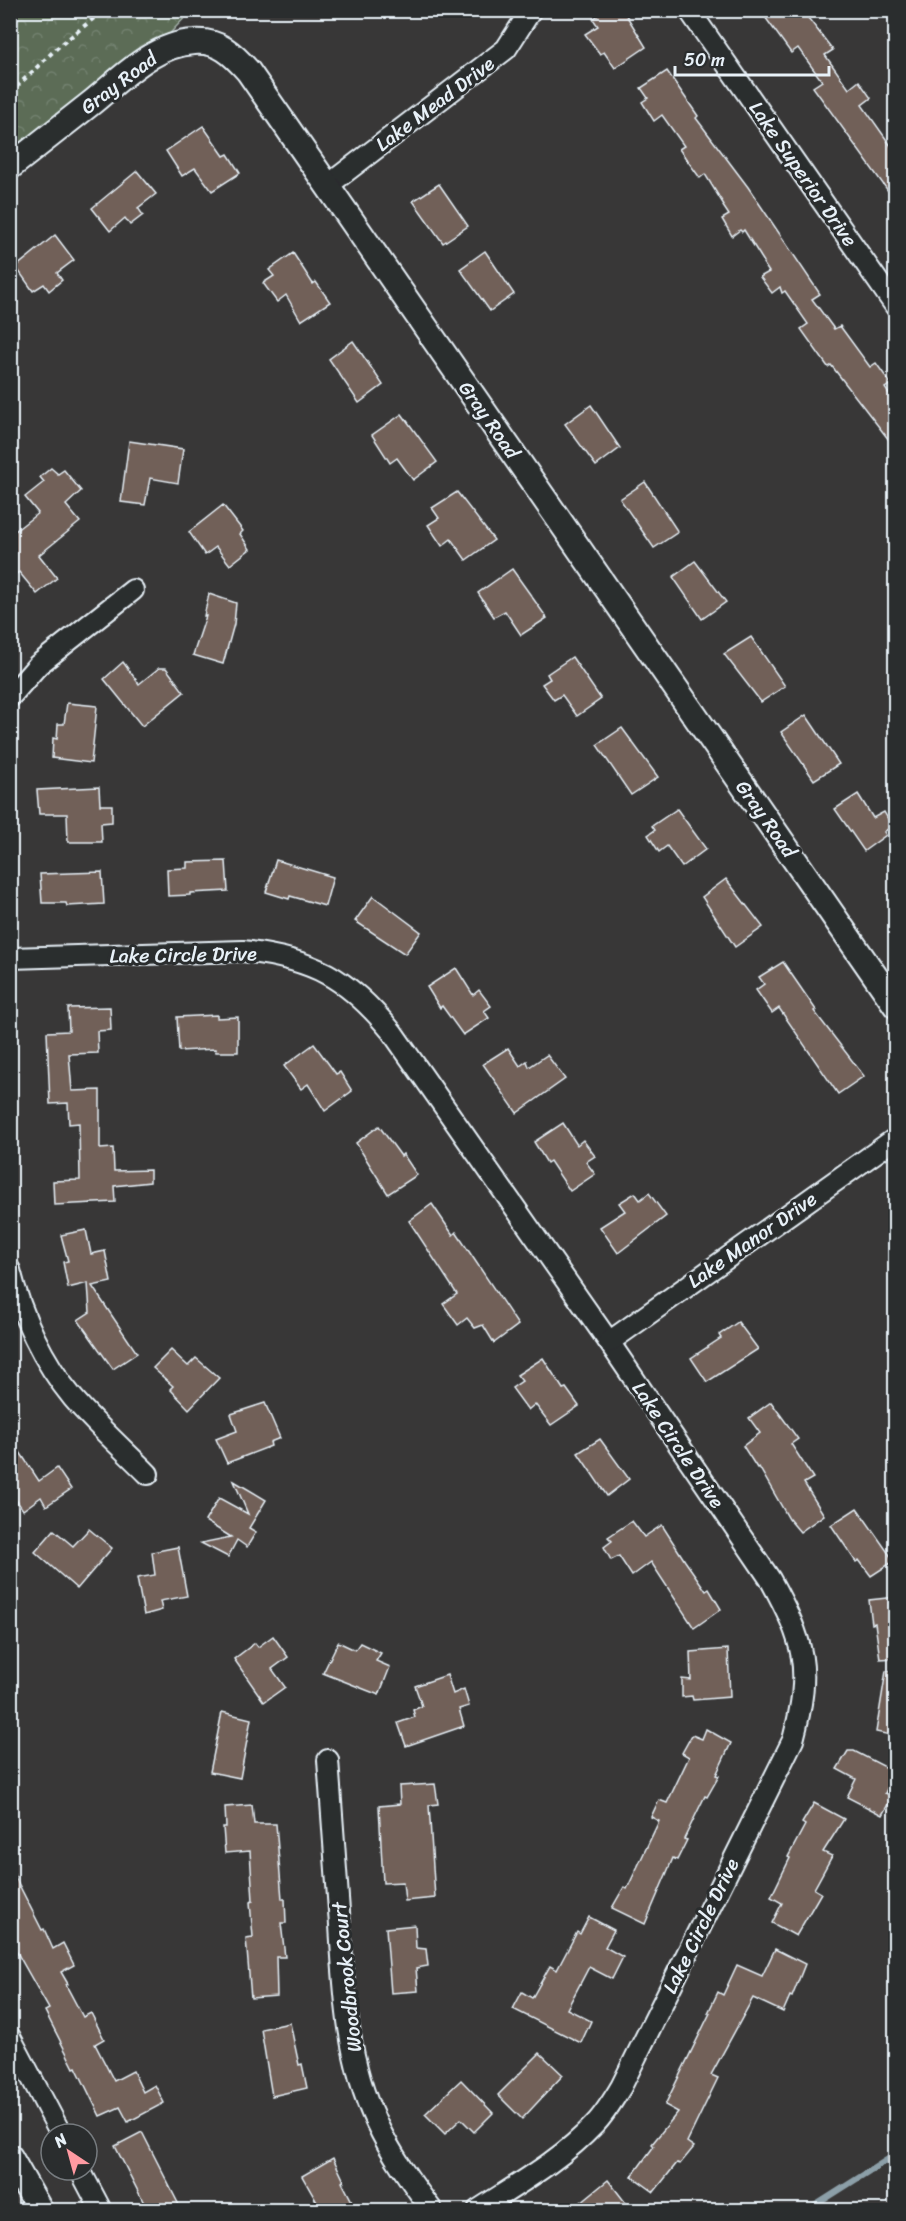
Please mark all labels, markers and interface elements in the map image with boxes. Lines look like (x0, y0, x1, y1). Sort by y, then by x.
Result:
scale bar (675, 39, 830, 77)
street label: Gray Road (73, 41, 166, 124)
text: 50 m (684, 44, 725, 76)
street label: Lake Mead Drive (368, 47, 503, 161)
street label: Lake Superior Drive (739, 94, 867, 254)
street label: Gray Road (449, 373, 530, 468)
street label: Gray Road (726, 772, 807, 867)
street label: Lake Circle Drive (109, 936, 257, 974)
street label: Lake Manor Drive (680, 1182, 824, 1298)
street label: Lake Circle Drive (622, 1374, 734, 1516)
street label: Lake Circle Drive (653, 1852, 749, 2000)
street label: Woodbrook Court (322, 1899, 372, 2054)
north arrow (39, 2122, 99, 2182)
text: N (47, 2125, 74, 2156)

